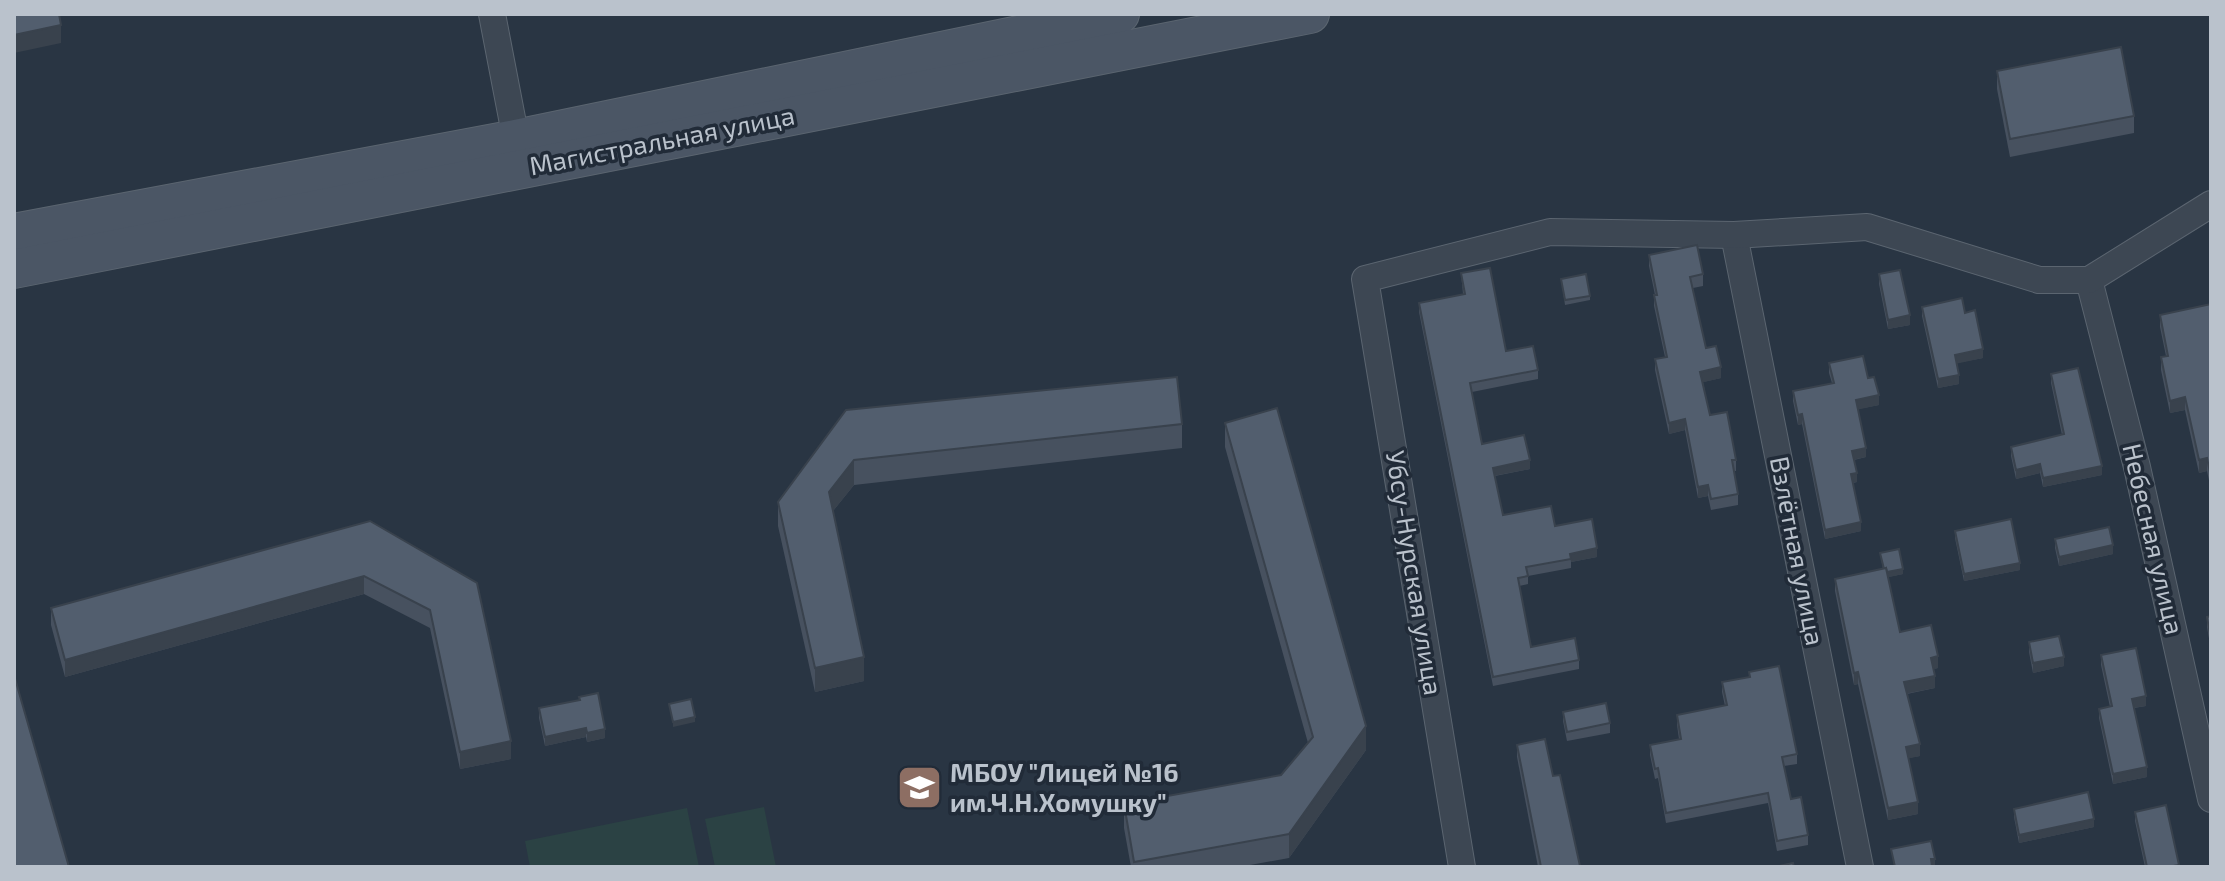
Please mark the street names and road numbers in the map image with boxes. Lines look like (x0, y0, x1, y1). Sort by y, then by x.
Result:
street label: Магистральная улица (526, 99, 797, 181)
street label: Небесная улица (2116, 440, 2192, 637)
street label: Убсу-Нурская улица (1380, 448, 1450, 697)
street label: Взлётная улица (1764, 454, 1832, 648)

